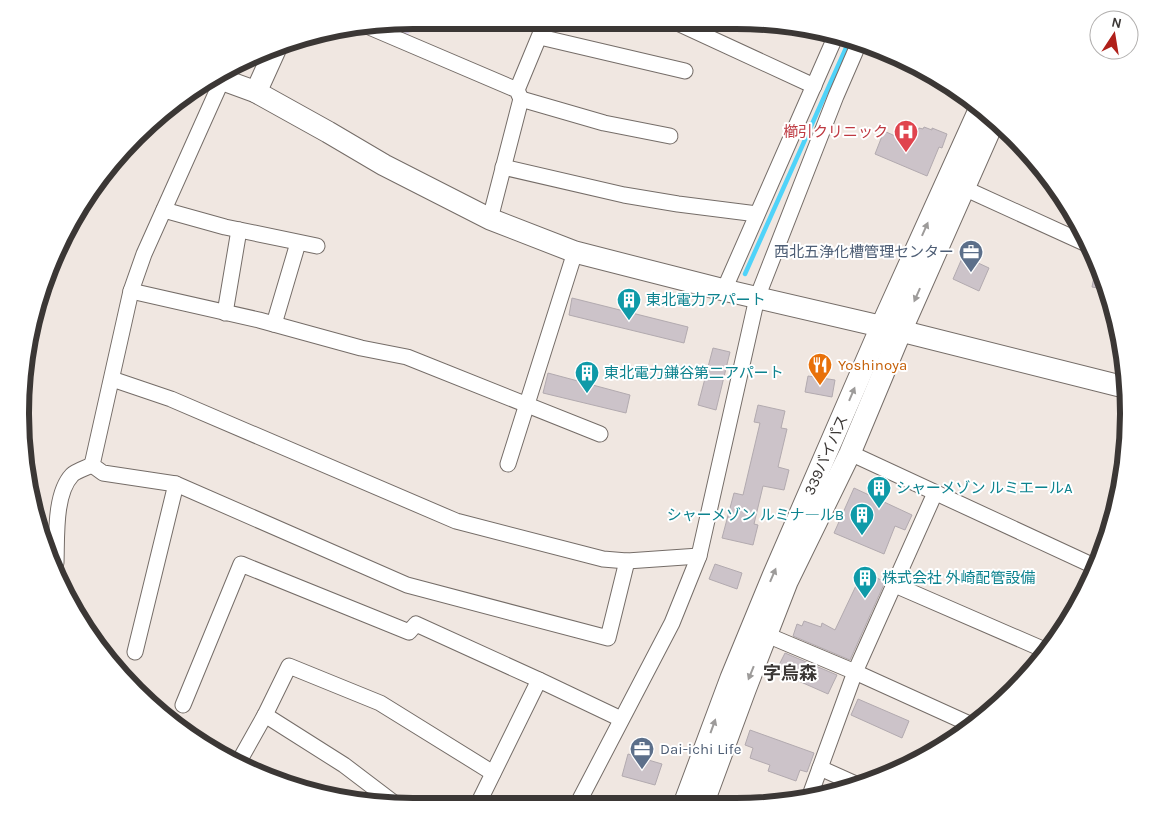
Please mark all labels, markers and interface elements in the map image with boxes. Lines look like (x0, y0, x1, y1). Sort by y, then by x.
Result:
north arrow (1089, 10, 1139, 60)
text: N (1110, 13, 1123, 32)
hospital icon: 櫛引クリニック (893, 119, 919, 153)
place label: 櫛引クリニック (783, 123, 888, 141)
one-way arrow (921, 222, 929, 236)
office icon: 西北五浄化槽管理センター (958, 239, 984, 273)
place label: 西北五浄化槽管理センター (774, 243, 954, 261)
building icon: 東北電力アパート (616, 287, 642, 321)
one-way arrow (913, 288, 921, 303)
place label: 東北電力アパート (646, 291, 766, 309)
restaurant icon: Yoshinoya (807, 352, 833, 386)
place label: Yoshinoya (838, 356, 907, 374)
building icon: 東北電力鎌谷第二アパート (574, 360, 600, 394)
place label: 東北電力鎌谷第二アパート (604, 364, 784, 382)
one-way arrow (849, 387, 857, 401)
street label: 339バイパス (800, 412, 852, 498)
building icon: シャーメゾン ルミエールA (866, 475, 892, 509)
place label: シャーメゾン ルミエールA (896, 479, 1073, 497)
building icon: シャーメゾン ルミナ―ルB (849, 502, 875, 536)
place label: シャーメゾン ルミナ―ルB (667, 506, 844, 524)
building icon: 株式会社 外崎配管設備 (852, 565, 878, 599)
one-way arrow (770, 568, 778, 582)
place label: 株式会社 外崎配管設備 (882, 569, 1036, 587)
district label: 字烏森 (763, 662, 817, 684)
one-way arrow (747, 666, 755, 681)
one-way arrow (710, 718, 717, 733)
office icon: Dai-ichi Life (629, 736, 655, 770)
place label: Dai-ichi Life (660, 740, 741, 758)

